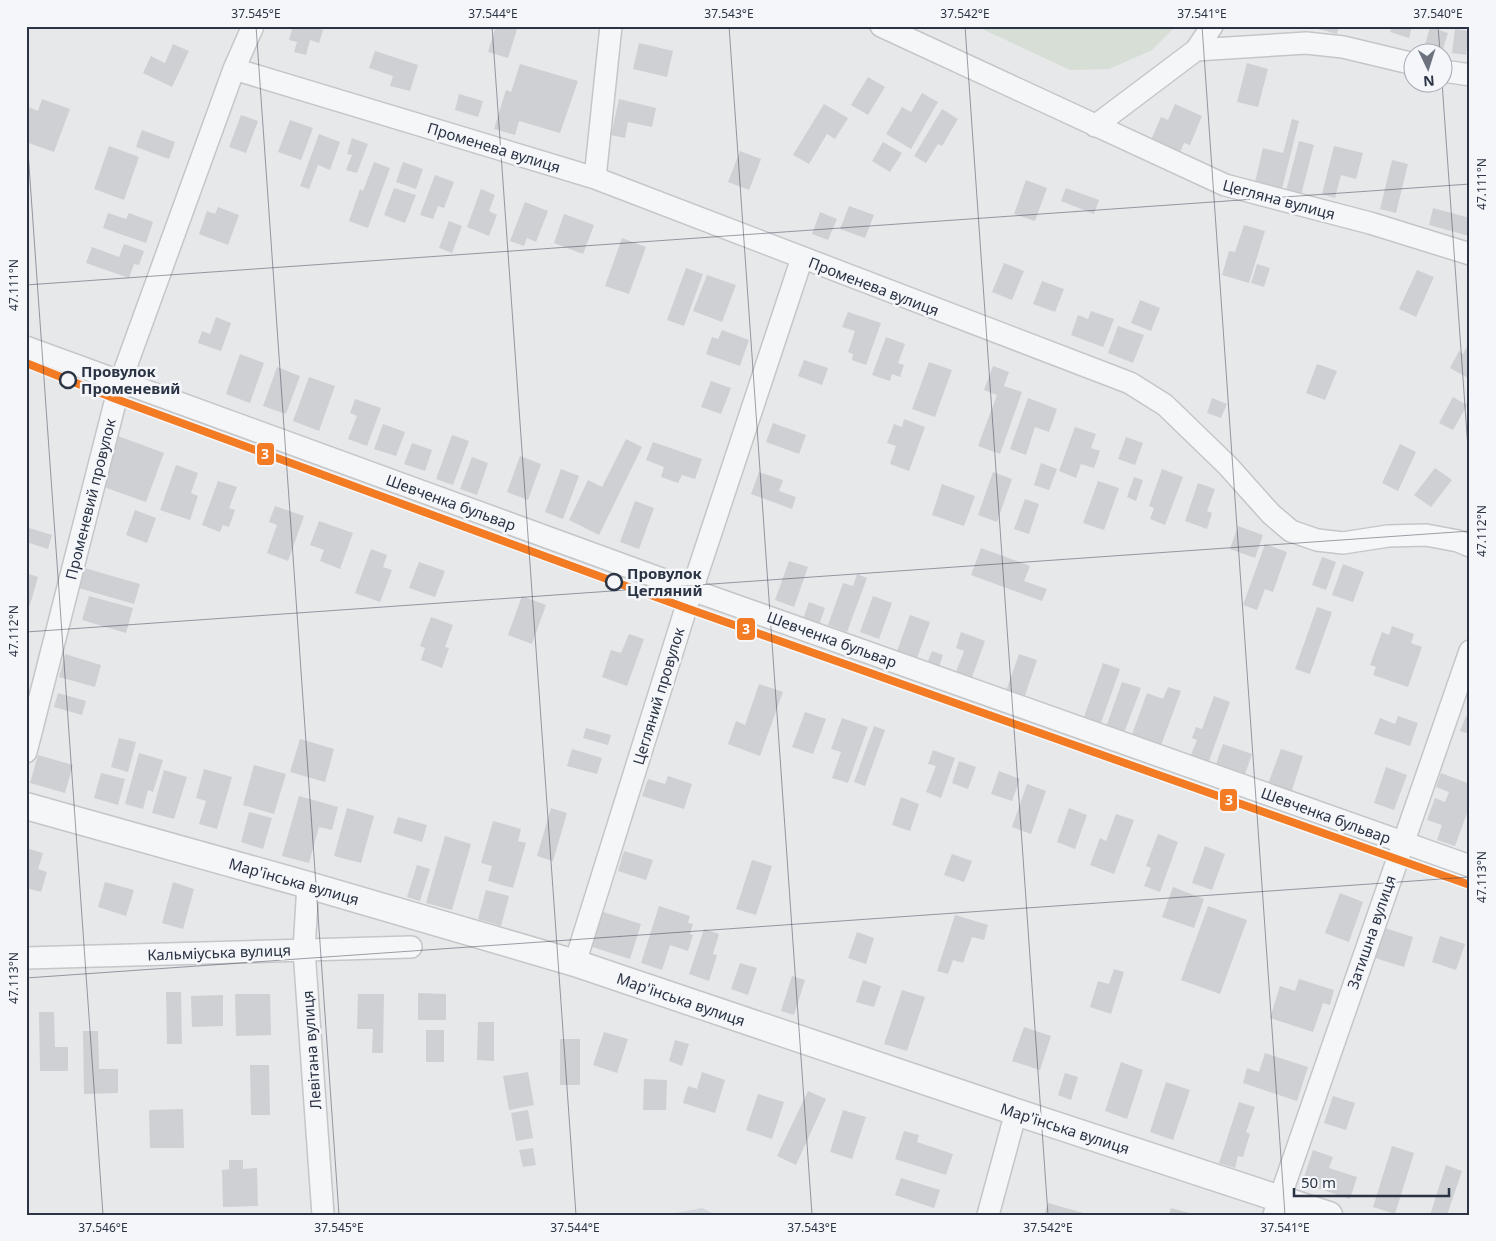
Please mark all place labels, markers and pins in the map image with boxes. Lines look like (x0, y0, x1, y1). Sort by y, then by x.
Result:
place label: Провулок Променевий (81, 361, 180, 398)
marker: Провулок Променевий (59, 371, 77, 389)
place label: Провулок Цегляний (627, 563, 703, 600)
marker: Провулок Цегляний (605, 573, 623, 591)

